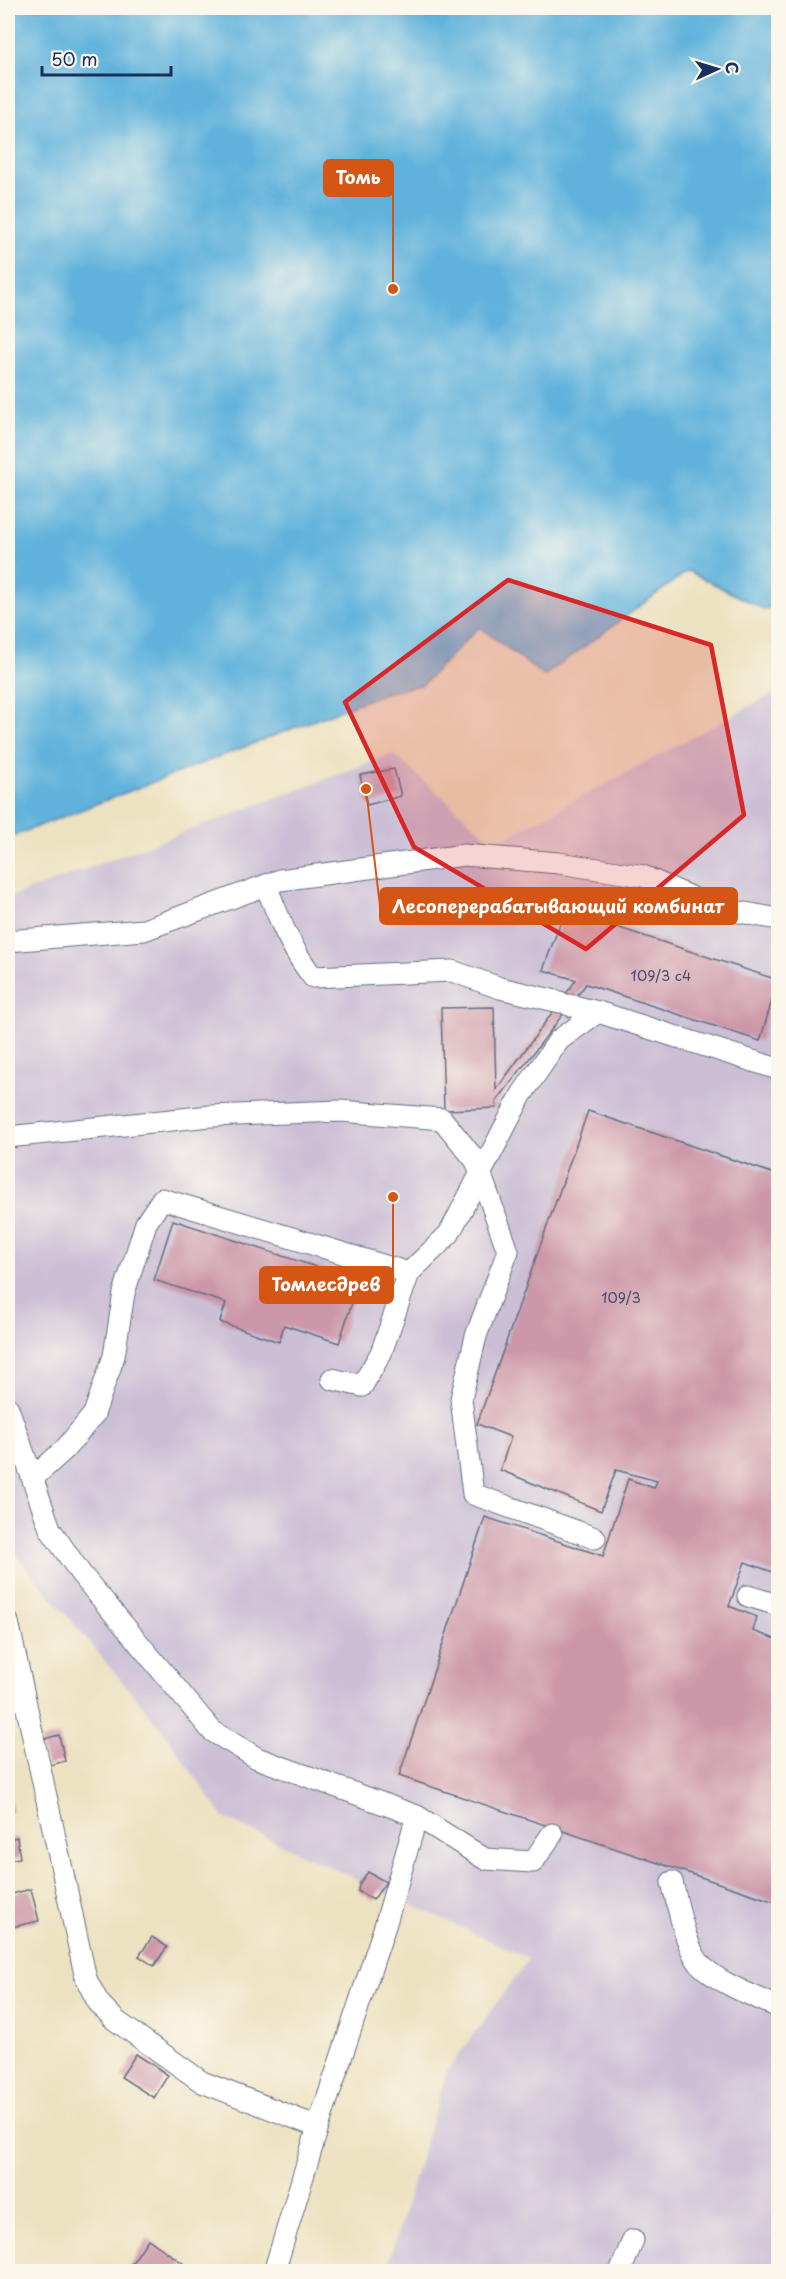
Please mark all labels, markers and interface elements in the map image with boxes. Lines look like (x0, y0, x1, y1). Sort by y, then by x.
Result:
scale bar (42, 39, 171, 77)
north arrow (687, 39, 747, 99)
text: 50 m (51, 45, 98, 72)
text: С (721, 61, 745, 75)
callout: Томь (324, 160, 393, 196)
text: Томь (335, 163, 381, 190)
callout: Лесоперерабатывающий комбинат (380, 888, 737, 924)
text: Лесоперерабатывающий комбинат (392, 892, 725, 919)
house number: 109/3 с4 (631, 965, 691, 986)
callout: Томлесдрев (260, 1267, 393, 1303)
text: Томлесдрев (271, 1270, 381, 1297)
house number: 109/3 (601, 1287, 641, 1308)

